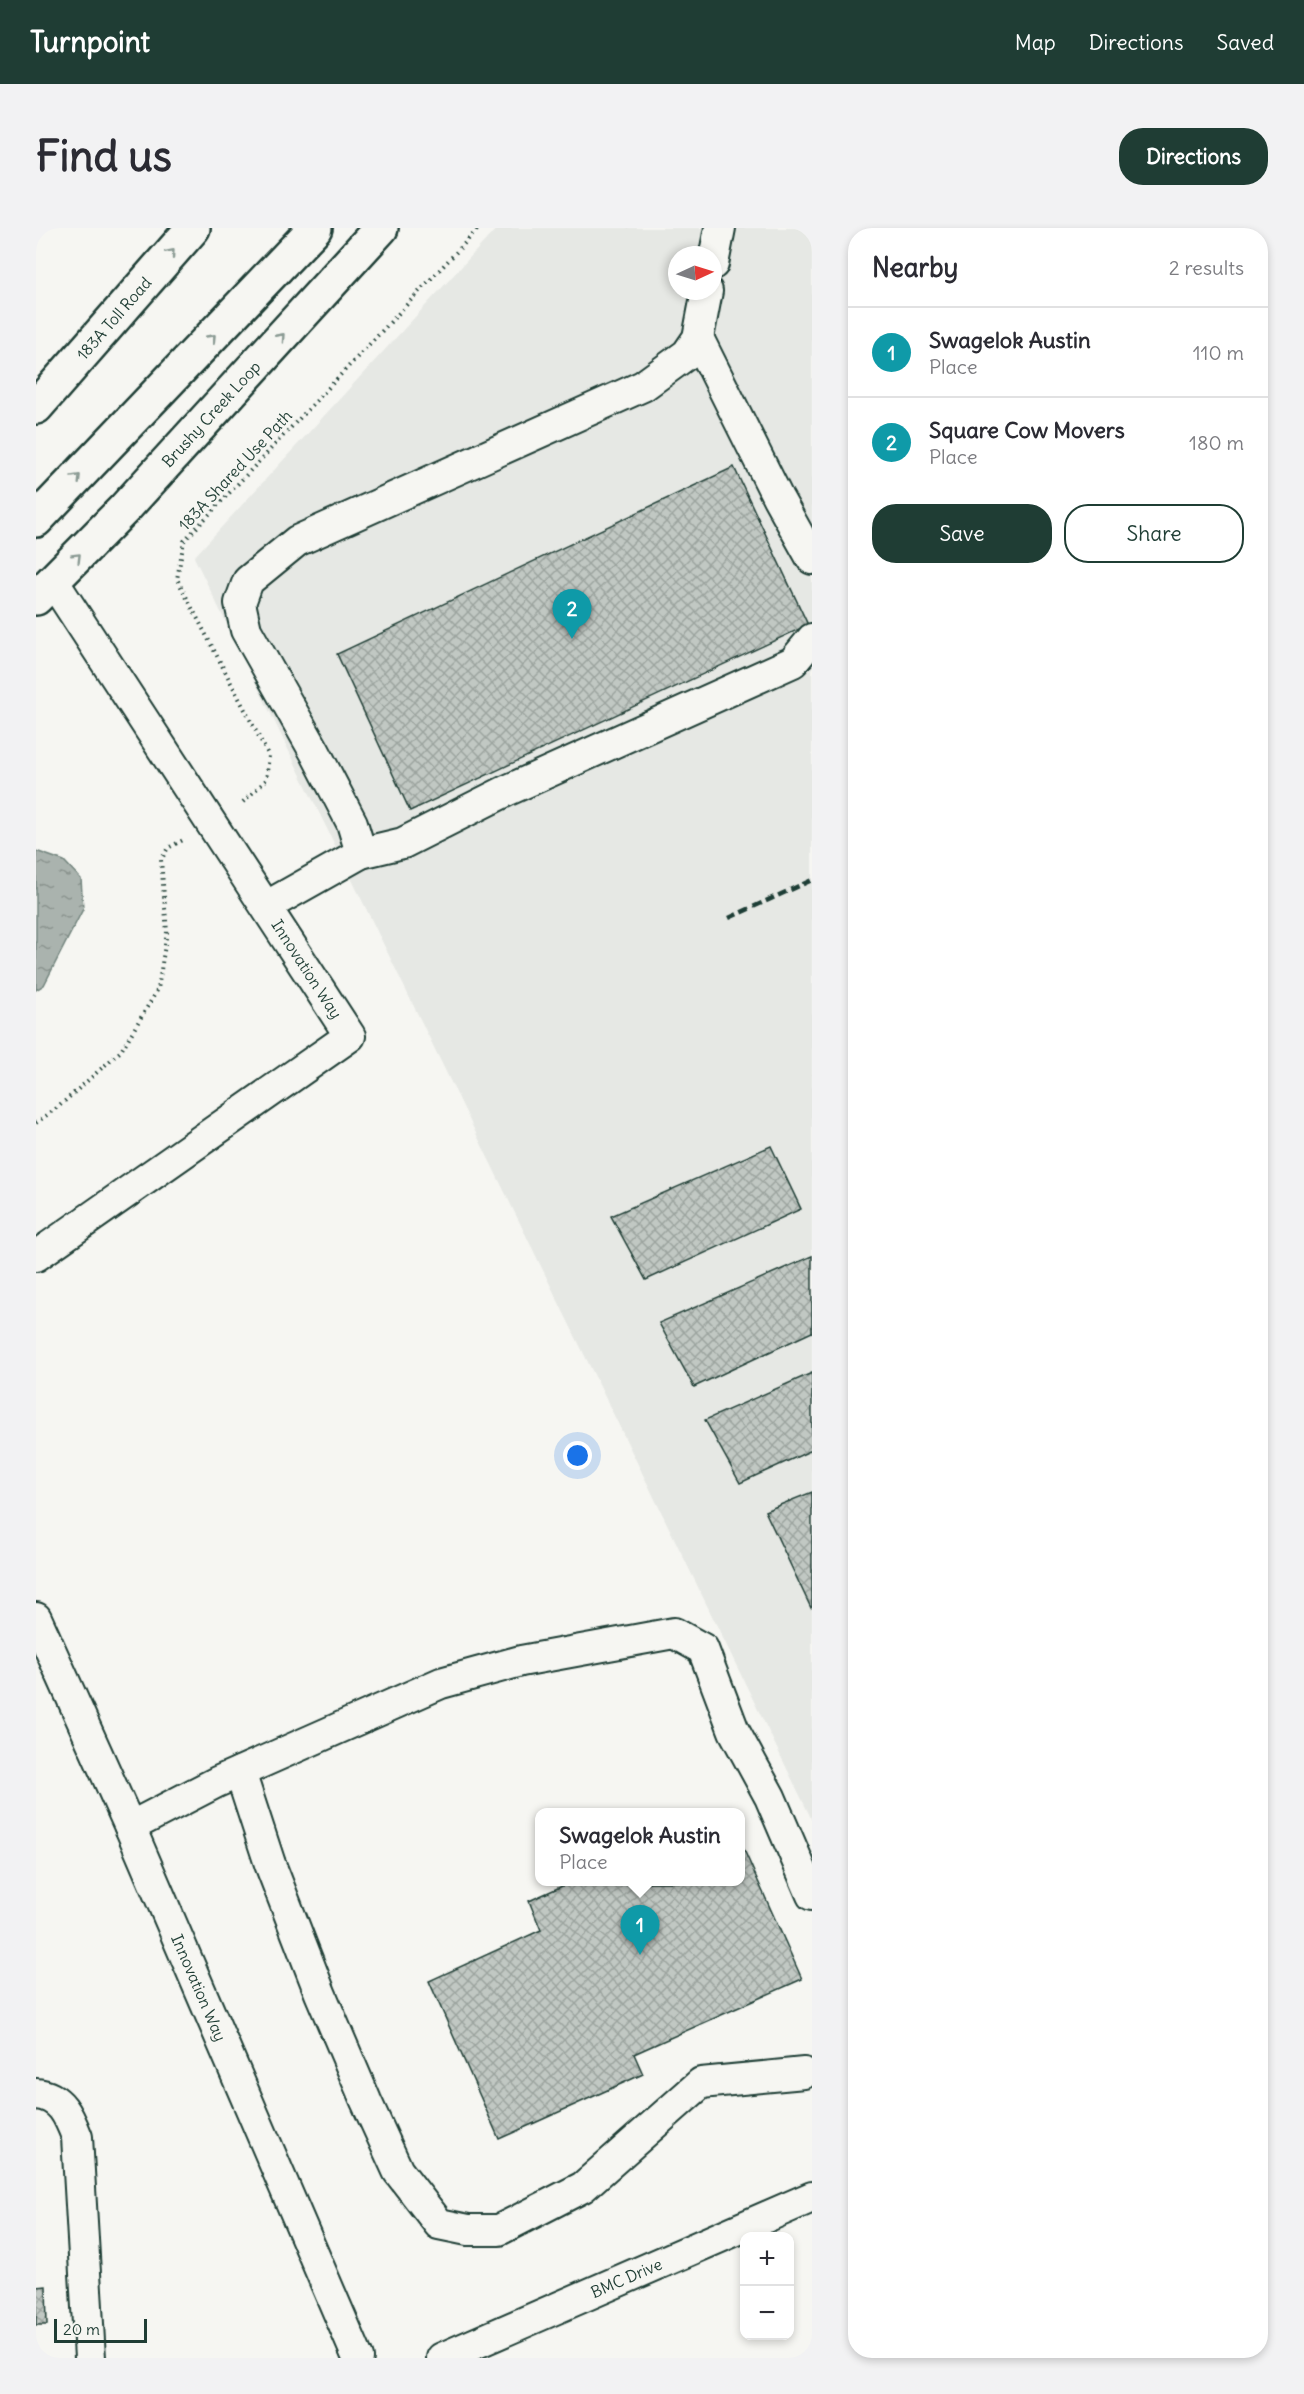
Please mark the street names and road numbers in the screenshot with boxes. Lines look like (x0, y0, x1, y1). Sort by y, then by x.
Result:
street label: 183A Toll Road (72, 273, 156, 364)
street label: Brushy Creek Loop (157, 357, 265, 471)
street label: 183A Shared Use Path (174, 406, 296, 534)
street label: Innovation Way (267, 916, 347, 1022)
street label: Innovation Way (167, 1931, 231, 2044)
street label: BMC Drive (588, 2254, 665, 2302)

